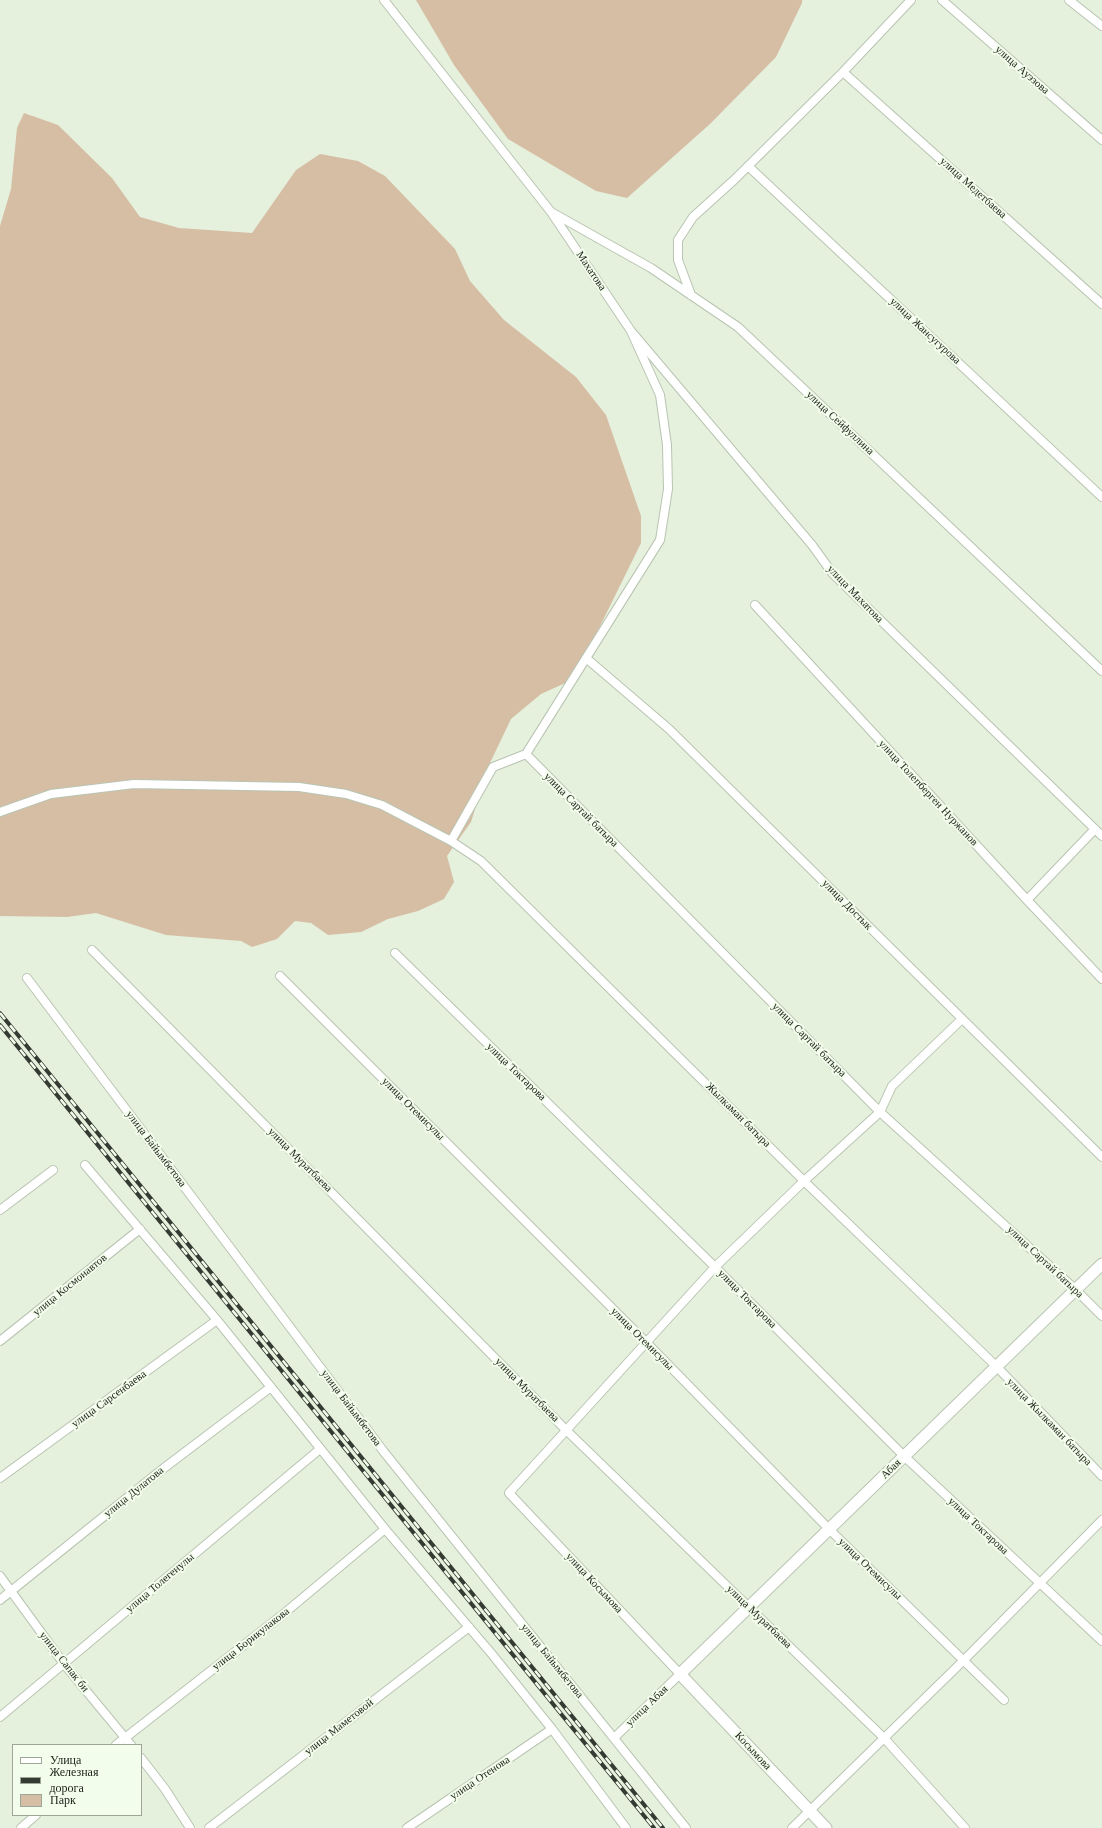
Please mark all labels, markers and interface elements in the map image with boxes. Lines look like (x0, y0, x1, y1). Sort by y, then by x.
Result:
street label: улица Ауэзова (992, 43, 1052, 97)
street label: улица Медетбаева (937, 155, 1009, 221)
street label: Махатова (573, 249, 609, 293)
street label: улица Жансугурова (887, 295, 963, 367)
street label: улица Сейфуллина (803, 388, 877, 458)
street label: улица Махатова (824, 562, 886, 626)
street label: улица Толепберген Нуржанов (875, 737, 981, 849)
street label: улица Сартай батыра (541, 770, 621, 850)
street label: улица Достык (819, 877, 875, 933)
street label: улица Сартай батыра (769, 1000, 849, 1080)
street label: улица Токтарова (483, 1040, 549, 1104)
street label: улица Отемисулы (379, 1075, 447, 1143)
street label: Жылкаман батыра (703, 1080, 773, 1150)
street label: улица Байымбетова (123, 1108, 189, 1190)
street label: улица Муратбаева (265, 1125, 335, 1195)
street label: улица Сартай батыра (1004, 1223, 1086, 1301)
street label: улица Космонавтов (30, 1251, 110, 1319)
street label: улица Токтарова (715, 1267, 779, 1331)
street label: улица Отемисулы (608, 1305, 676, 1373)
street label: улица Муратбаева (492, 1355, 562, 1425)
street label: улица Сарсенбаева (69, 1367, 149, 1431)
street label: улица Байымбетова (318, 1367, 384, 1449)
street label: улица Жылкаман батыра (1004, 1375, 1094, 1469)
street label: Абая (878, 1456, 904, 1482)
street label: улица Дулатова (101, 1464, 167, 1520)
street label: улица Токтарова (945, 1495, 1011, 1557)
street label: улица Отемисулы (835, 1535, 905, 1603)
street label: улица Косымова (563, 1550, 625, 1616)
street label: улица Толегенулы (123, 1551, 197, 1615)
street label: улица Муратбаева (724, 1583, 794, 1651)
street label: улица Борикулакова (210, 1605, 292, 1673)
street label: улица Байымбетова (518, 1621, 586, 1701)
street label: улица Сапак би (36, 1629, 92, 1695)
street label: улица Абая (623, 1683, 671, 1729)
street label: улица Маметовой (302, 1696, 376, 1758)
street label: Косымова (732, 1729, 774, 1773)
legend (12, 1744, 142, 1816)
text: Улица (50, 1752, 81, 1767)
street label: улица Отенова (448, 1753, 512, 1803)
text: Железная дорога (49, 1764, 98, 1795)
text: Парк (50, 1792, 76, 1807)

